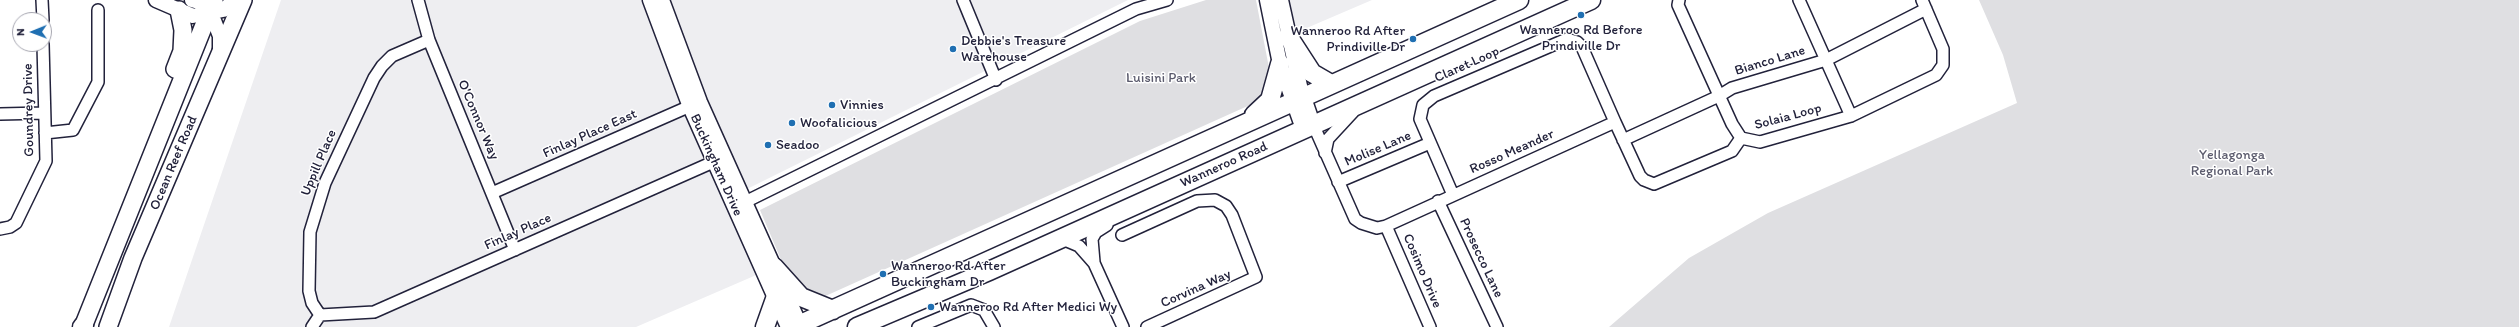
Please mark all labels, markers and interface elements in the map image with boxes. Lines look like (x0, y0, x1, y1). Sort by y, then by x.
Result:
marker: Wanneroo Rd Before Prindiville Dr (1576, 10, 1586, 20)
north arrow (12, 12, 52, 52)
place label: Wanneroo Rd Before Prindiville Dr (1519, 22, 1643, 54)
place label: Wanneroo Rd After Prindiville Dr (1290, 23, 1405, 56)
text: N (14, 28, 27, 36)
place label: Debbie's Treasure Warehouse (961, 33, 1066, 66)
marker: Wanneroo Rd After Prindiville Dr (1408, 34, 1418, 44)
street label: Bianco Lane (1733, 42, 1807, 80)
street label: Claret Loop (1432, 43, 1502, 87)
marker: Debbie's Treasure Warehouse (948, 44, 958, 54)
street label: Goundrey Drive (20, 63, 38, 157)
park label: Luisini Park (1126, 70, 1196, 86)
street label: O'Connor Way (454, 77, 502, 163)
place label: Vinnies (840, 97, 884, 113)
marker: Vinnies (827, 100, 837, 110)
street label: Solaia Loop (1753, 100, 1823, 134)
street label: Finlay Place East (540, 106, 640, 162)
street label: Buckingham Drive (686, 111, 746, 219)
street label: Ocean Reef Road (147, 113, 201, 213)
place label: Woofalicious (800, 115, 877, 131)
marker: Woofalicious (787, 118, 797, 128)
street label: Rosso Meander (1467, 126, 1557, 178)
street label: Uppill Place (297, 127, 341, 199)
street label: Molise Lane (1342, 127, 1414, 171)
place label: Seadoo (776, 137, 819, 153)
street label: Wanneroo Road (1178, 138, 1270, 192)
marker: Seadoo (763, 140, 773, 150)
park label: Yellagonga Regional Park (2191, 147, 2273, 180)
street label: Finlay Place (482, 210, 554, 254)
street label: Prosecco Lane (1455, 216, 1507, 300)
street label: Cosimo Drive (1399, 231, 1445, 311)
place label: Wanneroo Rd After Buckingham Dr (891, 258, 1006, 290)
street label: Corvina Way (1158, 266, 1234, 312)
marker: Wanneroo Rd After Buckingham Dr (878, 269, 888, 279)
place label: Wanneroo Rd After Medici Wy (939, 299, 1117, 315)
marker: Wanneroo Rd After Medici Wy (926, 302, 936, 312)

